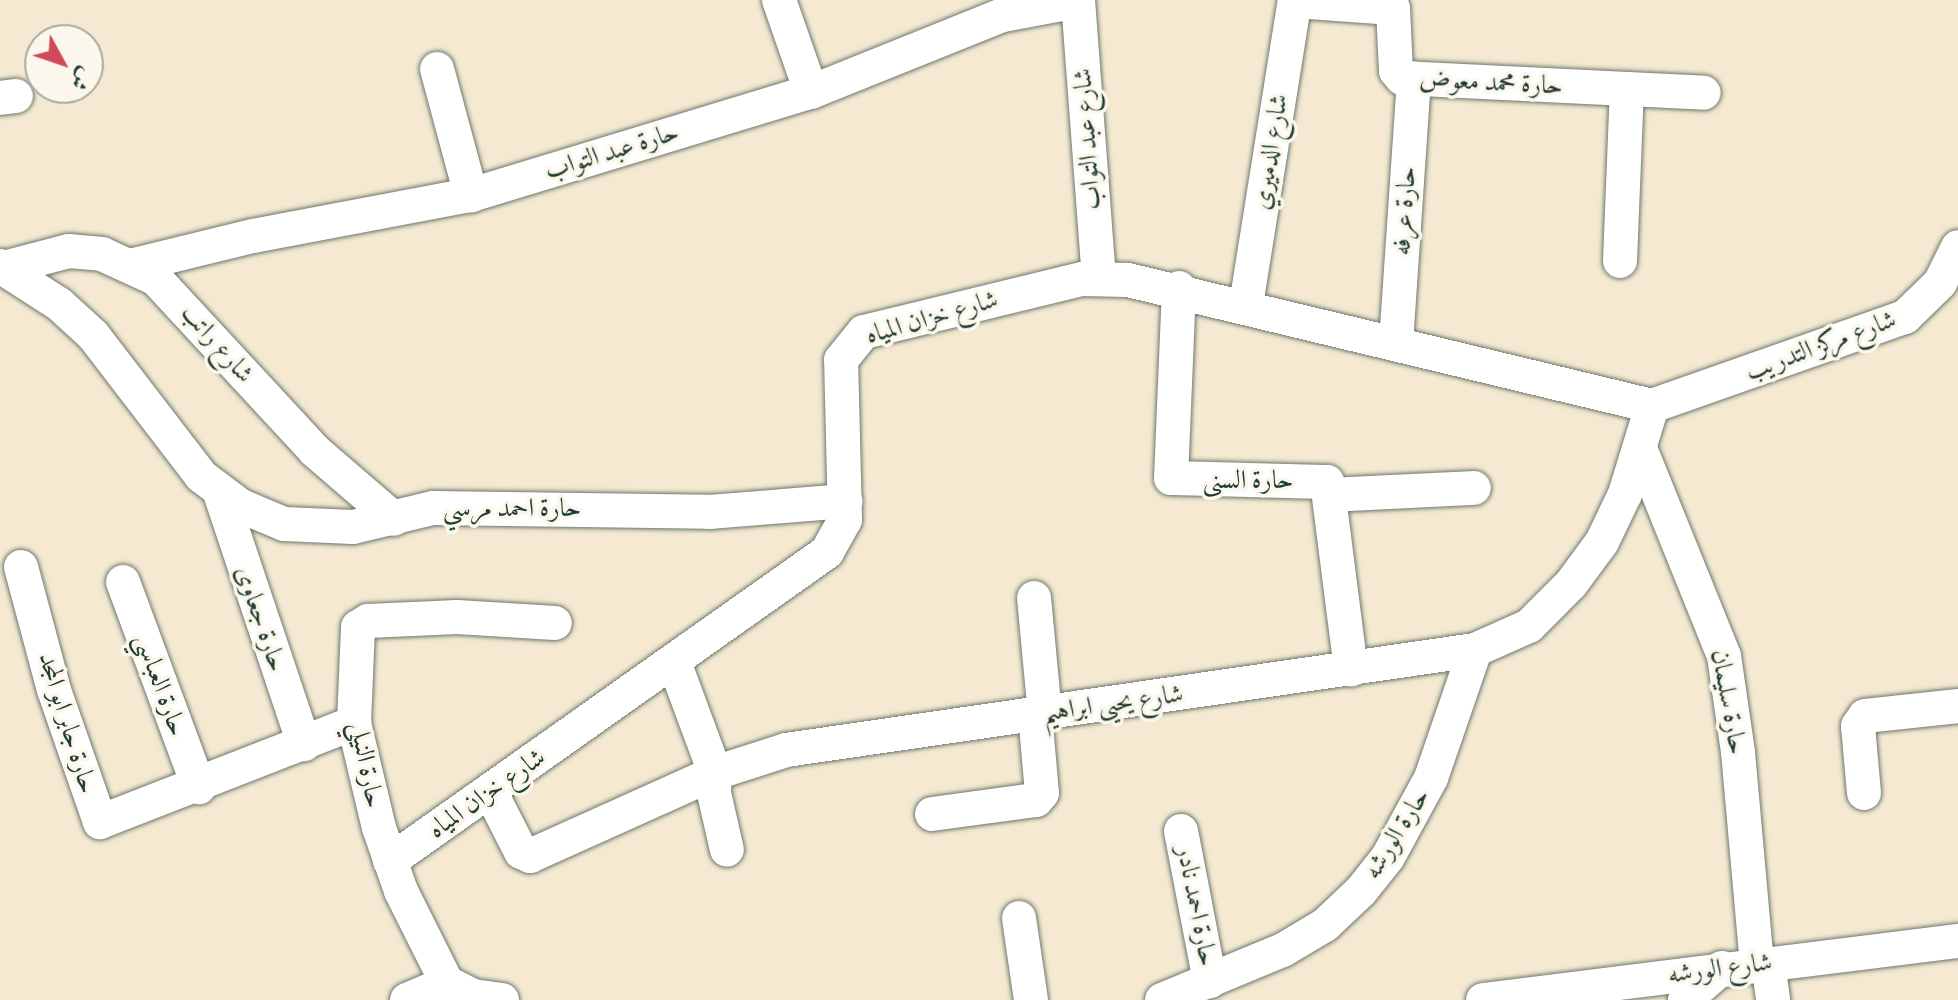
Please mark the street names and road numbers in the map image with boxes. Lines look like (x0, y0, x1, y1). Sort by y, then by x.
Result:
street label: حارة محمد معوض (1418, 64, 1564, 102)
street label: شارع عبد التواب (1067, 67, 1109, 211)
street label: شارع الدميري (1246, 92, 1296, 212)
street label: حارة عبد التواب (541, 117, 683, 187)
street label: حارة عرفه (1386, 165, 1424, 257)
street label: شارع خزان المياه (862, 284, 1002, 352)
street label: شارع راتب (174, 298, 260, 390)
street label: شارع مركز التدريب (1741, 304, 1901, 388)
street label: حارة السنى (1203, 465, 1293, 497)
street label: حارة احمد مرسي (443, 493, 581, 525)
street label: حارة جعاوى (227, 562, 293, 676)
street label: حارة العباسي (127, 629, 193, 741)
street label: حارة سليمان (1703, 647, 1753, 757)
street label: حارة جابر ابو المجد (31, 649, 103, 797)
street label: شارع يحيى ابراهيم (1041, 679, 1185, 729)
street label: حارة النيلي (342, 719, 390, 811)
street label: شارع خزان المياه (422, 742, 552, 846)
street label: حارة الورشه (1357, 783, 1437, 885)
street label: حارة احمد نادر (1169, 843, 1223, 969)
street label: شارع الورشه (1666, 947, 1774, 991)

